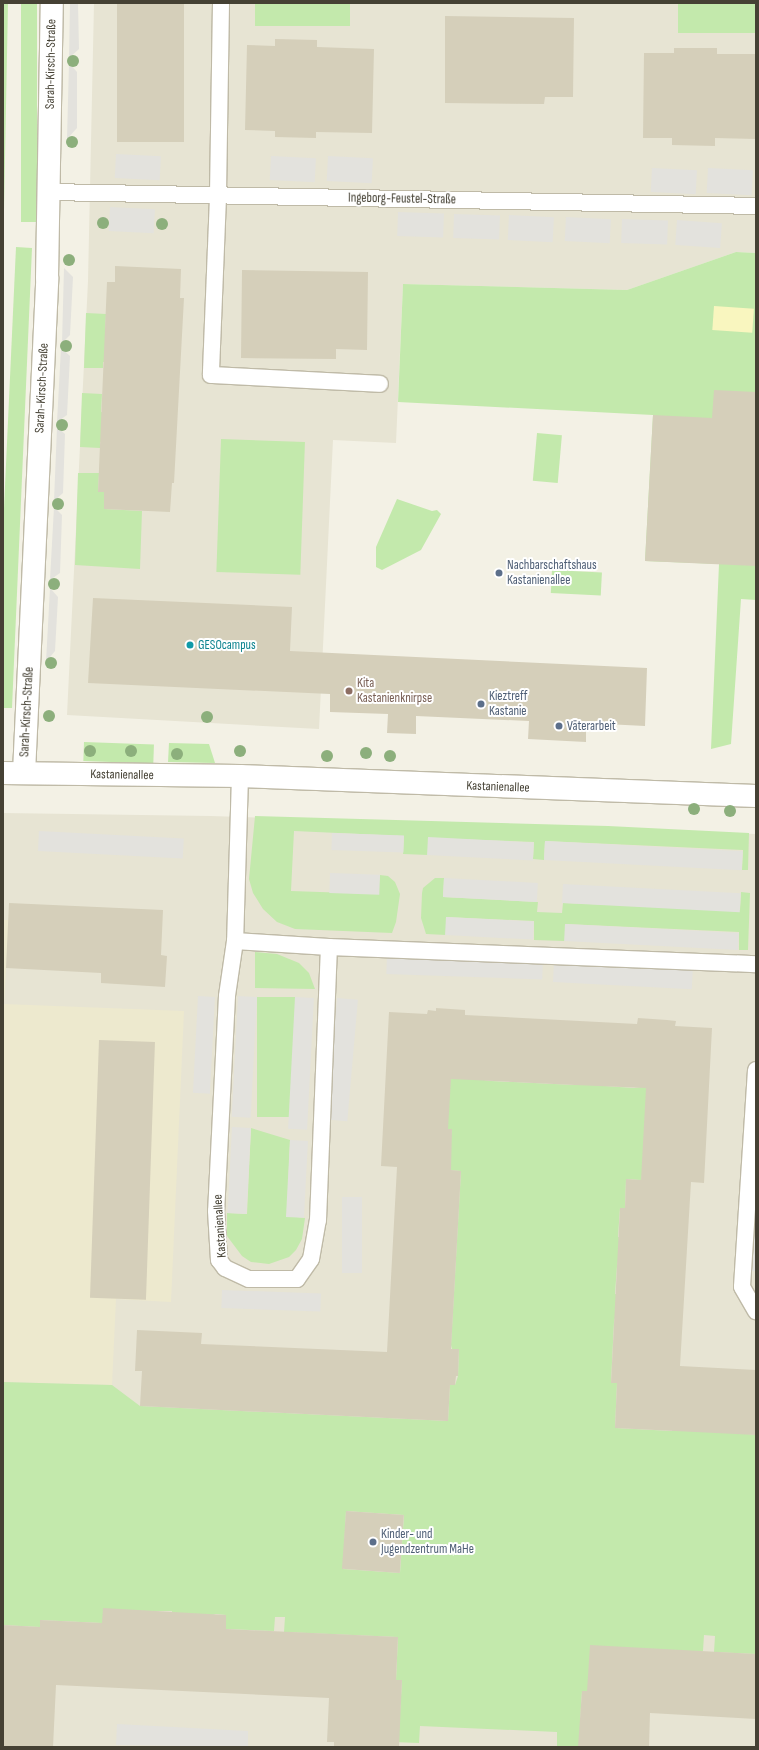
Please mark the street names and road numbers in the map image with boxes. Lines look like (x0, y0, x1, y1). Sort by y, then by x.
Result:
street label: Sarah-Kirsch-Straße (42, 19, 60, 109)
street label: Ingeborg-Feustel-Straße (348, 190, 456, 208)
street label: Sarah-Kirsch-Straße (32, 343, 52, 433)
street label: Sarah-Kirsch-Straße (17, 667, 37, 757)
street label: Kastanienallee (90, 767, 154, 783)
street label: Kastanienallee (466, 778, 530, 796)
street label: Kastanienallee (210, 1194, 230, 1258)

